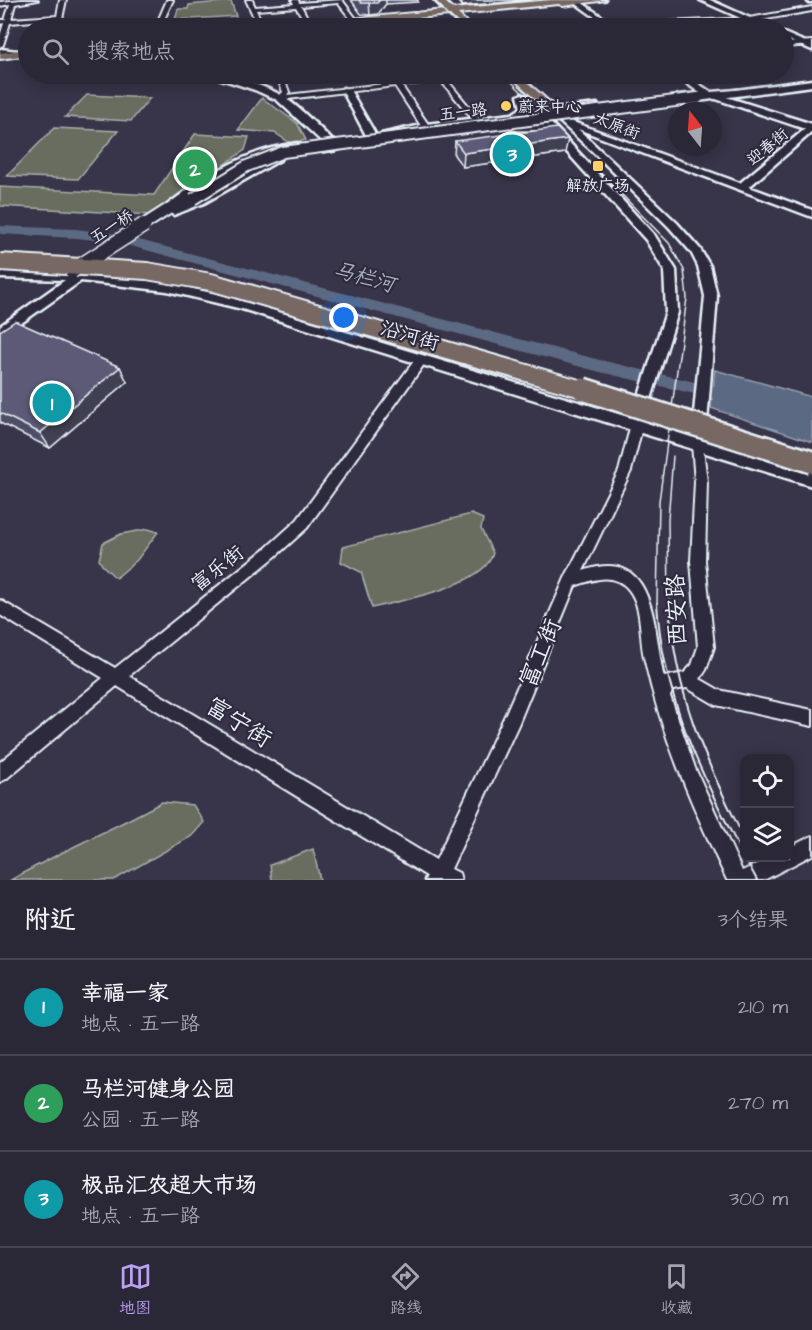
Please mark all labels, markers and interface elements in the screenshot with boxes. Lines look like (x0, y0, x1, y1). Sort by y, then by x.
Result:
search box (18, 18, 794, 84)
icon: search (39, 35, 72, 68)
text: 搜索地点 (87, 36, 175, 67)
place label: 蔚来中心 (518, 96, 582, 118)
street label: 五一路 (438, 98, 488, 126)
marker: 蔚来中心 (499, 99, 513, 113)
north arrow (668, 102, 722, 156)
street label: 太原街 (590, 107, 643, 145)
street label: 迎春街 (742, 123, 793, 171)
pin: 3 (492, 132, 532, 176)
pin: 2 (176, 146, 214, 192)
marker: 解放广场 (591, 159, 605, 173)
place label: 解放广场 (566, 175, 630, 197)
street label: 五一桥 (85, 205, 138, 249)
water label: 马栏河 (330, 255, 401, 300)
your location (329, 303, 358, 332)
street label: 沿河街 (377, 314, 442, 358)
pin: 1 (32, 380, 72, 426)
street label: 富乐街 (185, 539, 250, 598)
street label: 西安路 (659, 573, 695, 647)
street label: 富工街 (511, 614, 571, 693)
street label: 富宁街 (199, 689, 278, 756)
map controls (740, 754, 794, 862)
button: locate (740, 754, 794, 808)
button: layers (740, 808, 794, 862)
text: 附近 (24, 902, 76, 938)
text: 3个结果 (718, 906, 788, 934)
text: 幸福一家 (81, 978, 169, 1009)
text: 1 (42, 993, 45, 1021)
text: 210 m (738, 993, 788, 1021)
text: 地点 · 五一路 (81, 1010, 200, 1038)
text: 马栏河健身公园 (81, 1074, 235, 1105)
text: 2 (38, 1089, 49, 1117)
text: 270 m (728, 1089, 788, 1117)
text: 公园 · 五一路 (81, 1106, 200, 1134)
text: 极品汇农超大市场 (81, 1170, 257, 1201)
text: 3 (38, 1185, 49, 1213)
text: 300 m (729, 1185, 788, 1213)
text: 地点 · 五一路 (81, 1202, 200, 1230)
tab: 地图 (119, 1260, 152, 1319)
tab: 路线 (389, 1260, 422, 1319)
tab: 收藏 (660, 1260, 693, 1319)

